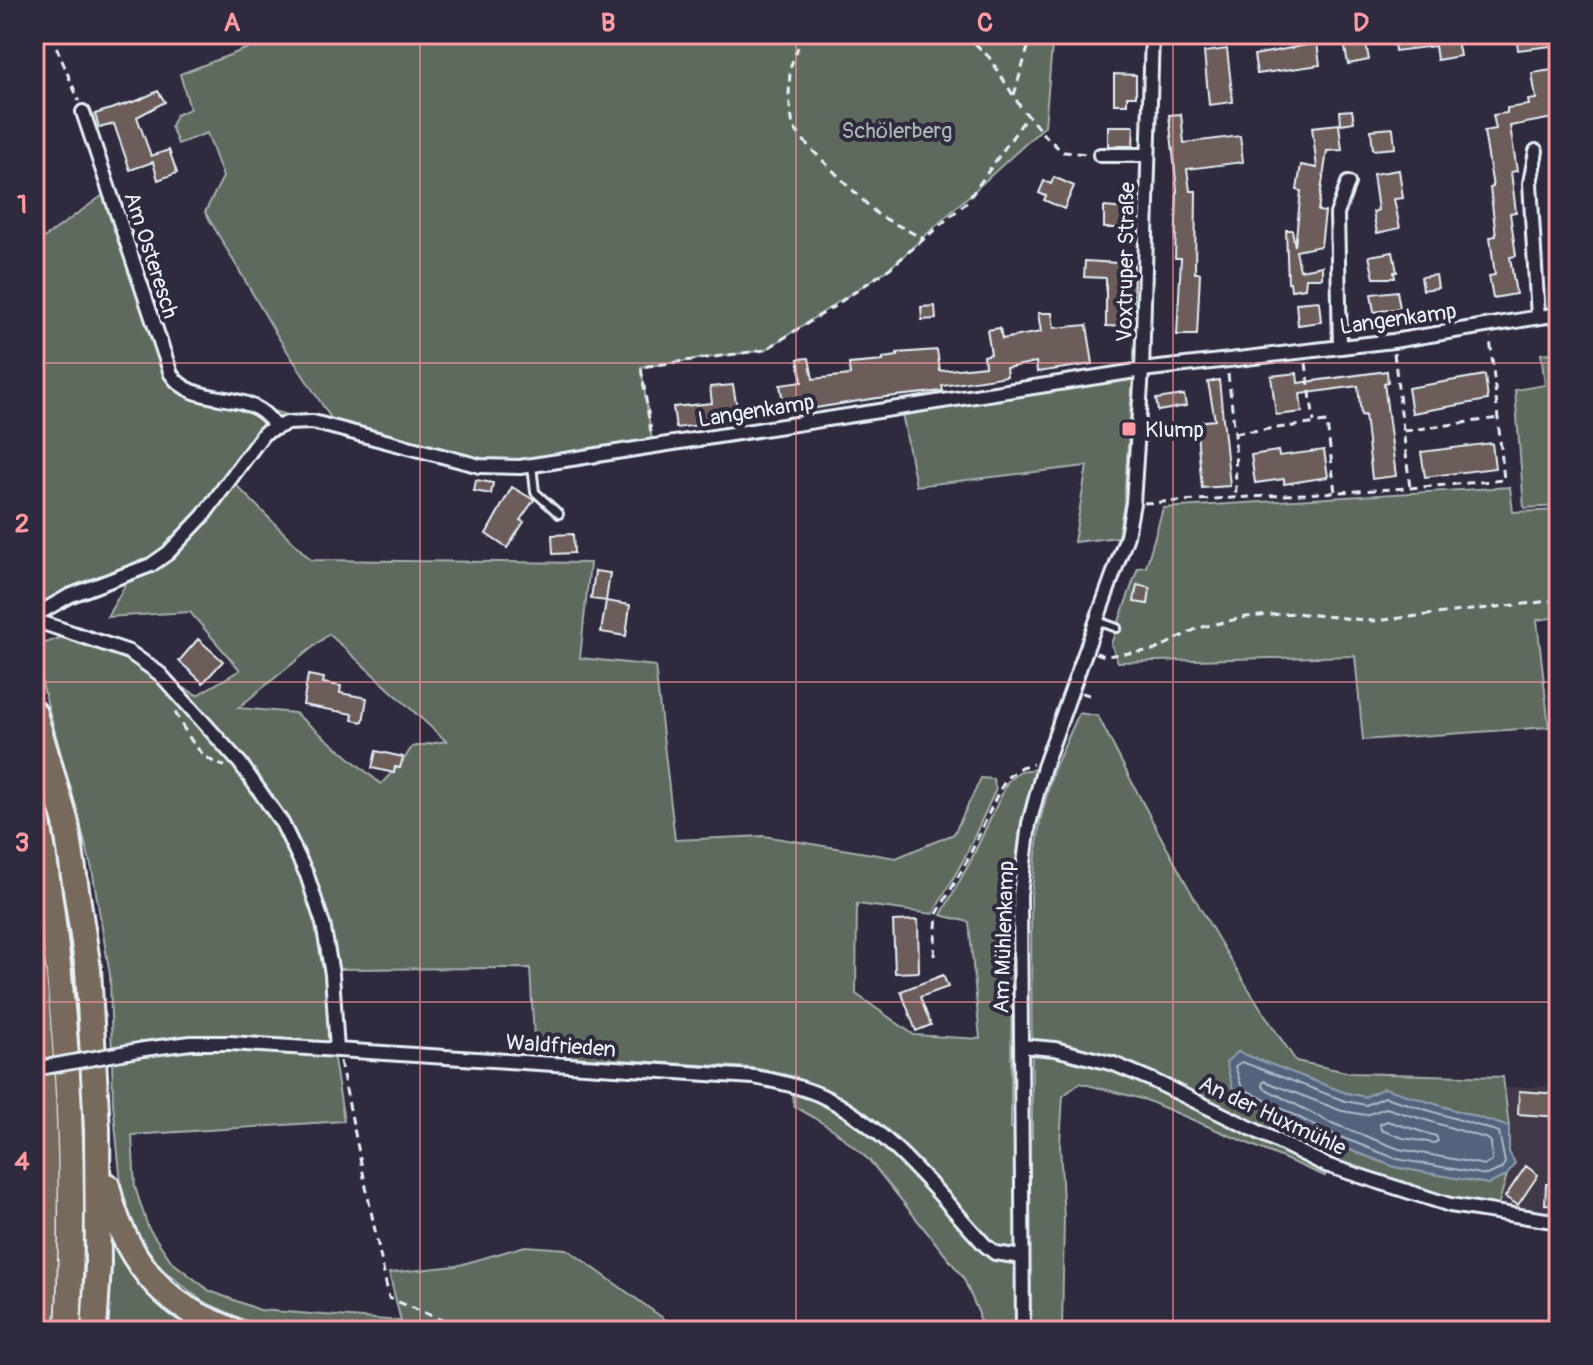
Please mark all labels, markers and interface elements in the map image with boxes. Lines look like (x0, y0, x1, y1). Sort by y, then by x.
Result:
text: A (224, 7, 241, 39)
text: B (601, 7, 615, 39)
text: C (977, 7, 993, 39)
text: D (1353, 7, 1369, 39)
park label: Schölerberg (842, 117, 952, 145)
street label: Voxtruper Straße (1111, 182, 1141, 342)
text: 1 (17, 189, 27, 221)
street label: Am Osteresch (117, 189, 185, 322)
street label: Langenkamp (1338, 297, 1458, 341)
street label: Langenkamp (696, 388, 816, 434)
place label: Klump (1145, 416, 1204, 444)
marker: Klump (1120, 420, 1138, 438)
text: 2 (15, 508, 29, 540)
text: 3 (15, 827, 29, 859)
street label: Am Mühlenkamp (987, 860, 1021, 1014)
street label: Waldfrieden (505, 1028, 617, 1064)
street label: An der Huxmühle (1194, 1070, 1351, 1162)
text: 4 (14, 1146, 30, 1178)

